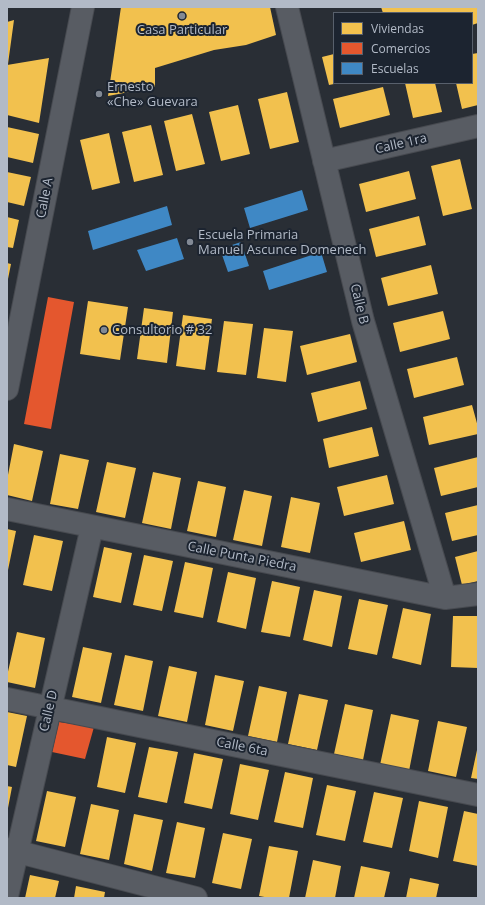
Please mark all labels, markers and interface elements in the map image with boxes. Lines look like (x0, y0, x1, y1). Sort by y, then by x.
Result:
marker: Casa Particular (177, 11, 187, 21)
legend (333, 12, 473, 84)
text: Viviendas (371, 20, 424, 37)
place label: Casa Particular (137, 22, 227, 38)
text: Comercios (371, 40, 430, 57)
text: Escuelas (371, 60, 419, 77)
place label: Ernesto «Che» Guevara (107, 79, 198, 110)
marker: Ernesto «Che» Guevara (94, 89, 104, 99)
street label: Calle 1ra (374, 130, 428, 158)
street label: Calle A (33, 176, 57, 220)
place label: Escuela Primaria Manuel Ascunce Domenech (198, 227, 366, 258)
marker: Escuela Primaria Manuel Ascunce Domenech (185, 237, 195, 247)
street label: Calle B (346, 282, 372, 326)
place label: Consultorio # 32 (112, 322, 212, 338)
marker: Consultorio # 32 (99, 325, 109, 335)
street label: Calle Punta Piedra (186, 539, 298, 575)
street label: Calle D (37, 689, 61, 733)
street label: Calle 6ta (215, 734, 269, 760)

